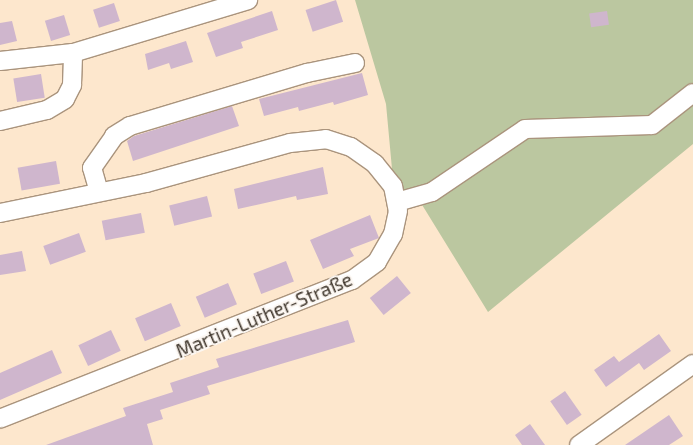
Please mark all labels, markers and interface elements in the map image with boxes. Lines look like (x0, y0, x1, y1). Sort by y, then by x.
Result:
street label: Martin-Luther-Straße (172, 268, 356, 362)

